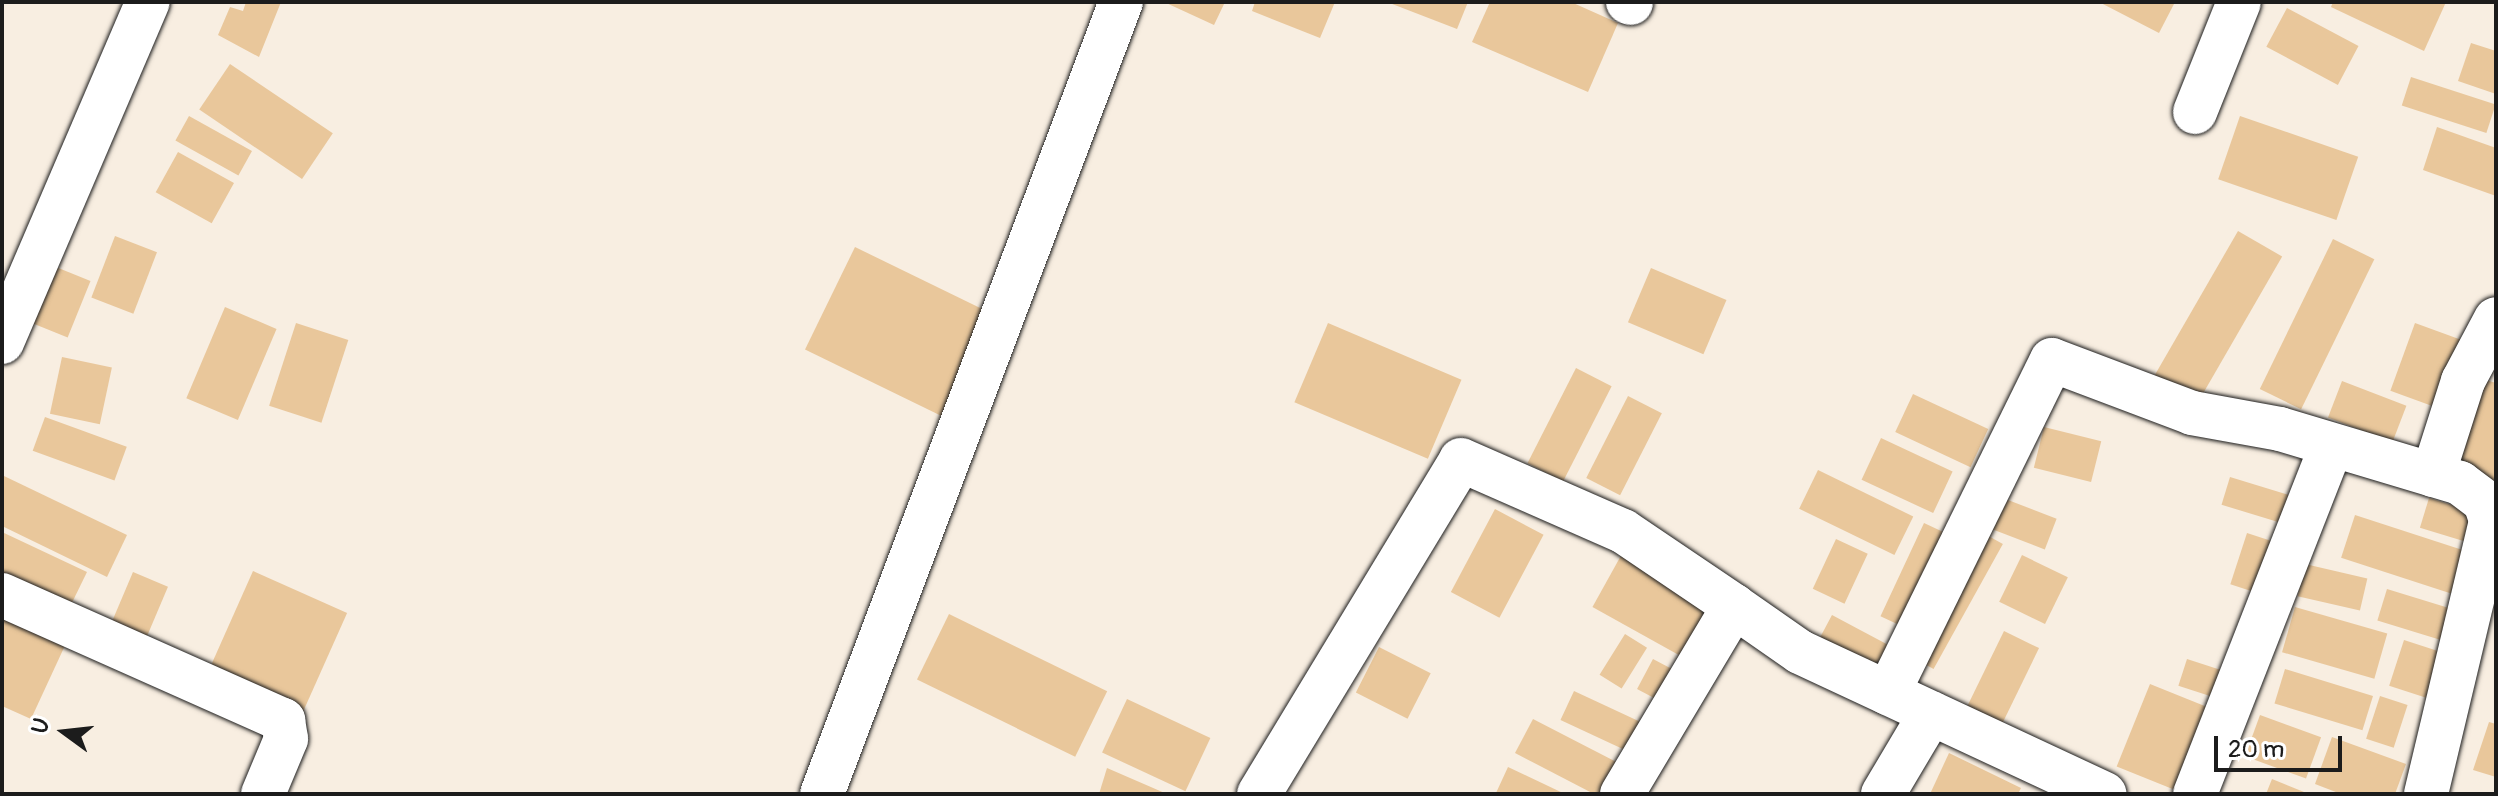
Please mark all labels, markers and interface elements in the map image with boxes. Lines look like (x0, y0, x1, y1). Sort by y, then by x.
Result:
north arrow (24, 692, 104, 772)
text: U (25, 715, 56, 736)
scale bar (2218, 720, 2346, 770)
text: 20 m (2228, 735, 2284, 764)

